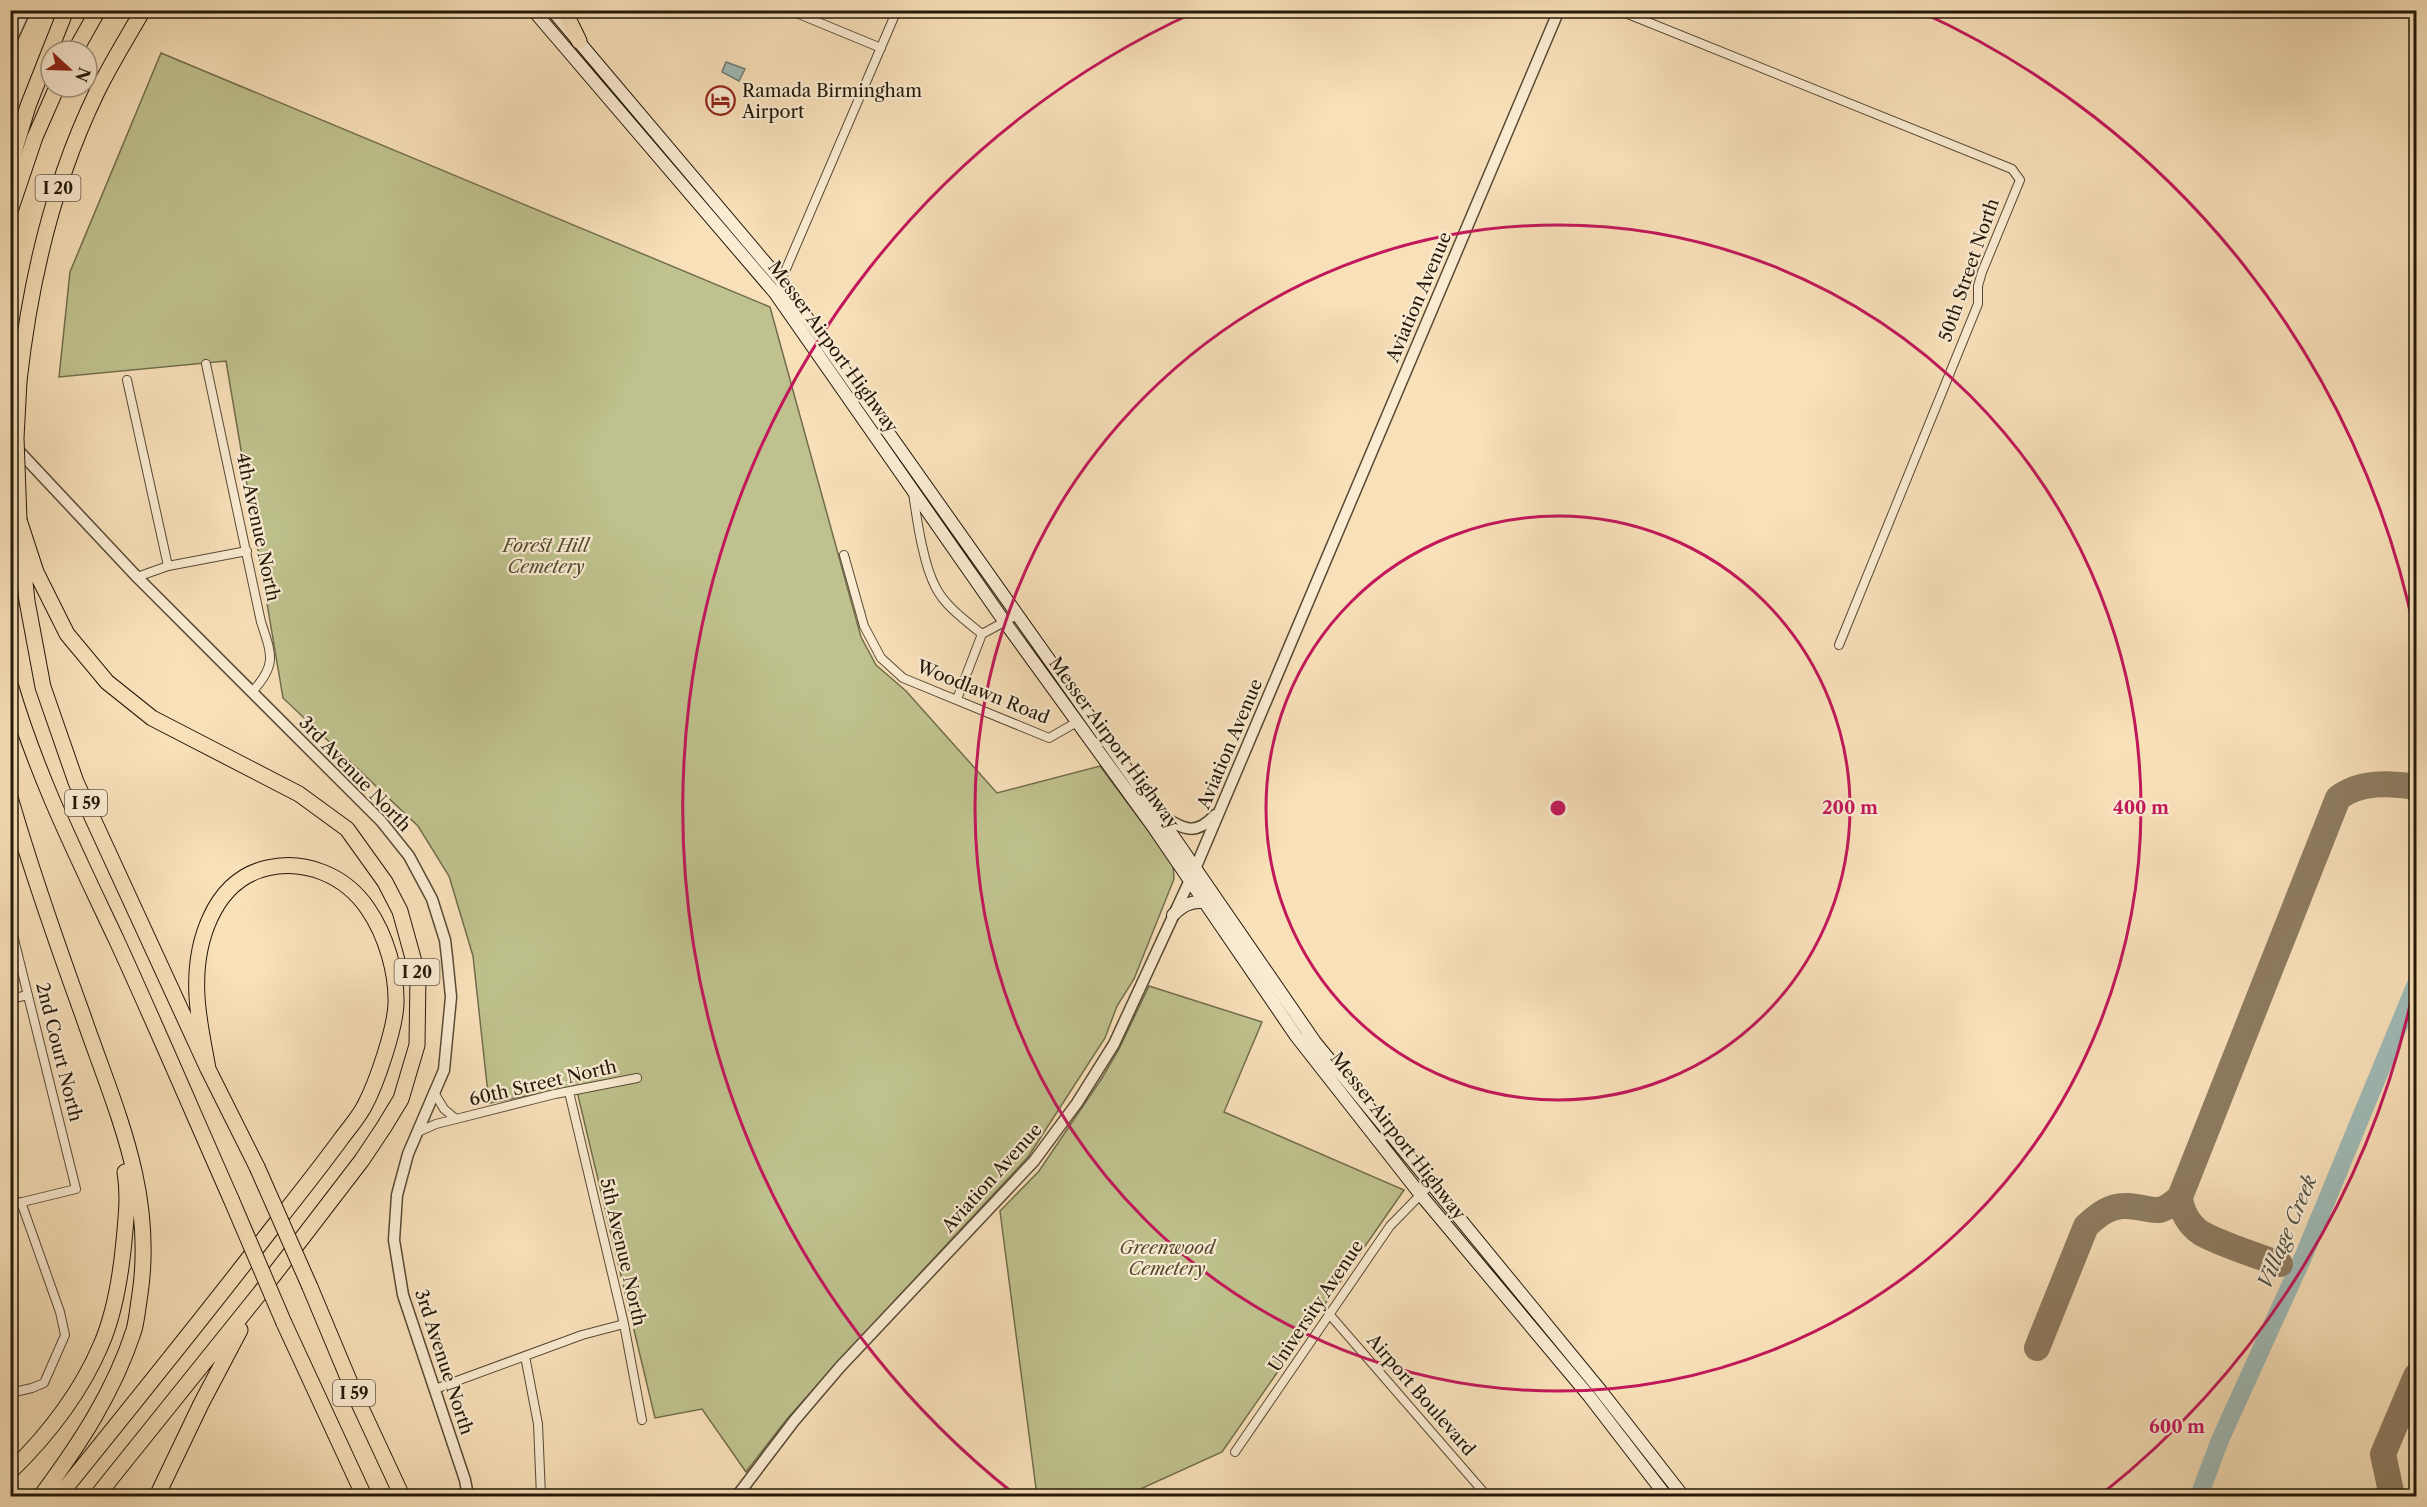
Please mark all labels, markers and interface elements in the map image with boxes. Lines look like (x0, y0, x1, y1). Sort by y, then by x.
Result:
north arrow (39, 39, 99, 99)
text: N (71, 64, 95, 85)
place label: Ramada Birmingham Airport (741, 80, 922, 123)
hotel icon: Ramada Birmingham Airport (705, 85, 737, 117)
road number: I 20 (36, 175, 80, 201)
street label: 50th Street North (1934, 195, 2004, 345)
street label: Aviation Avenue (1381, 229, 1456, 366)
street label: Messer Airport Highway (763, 257, 903, 438)
street label: 4th Avenue North (231, 451, 285, 603)
park label: Forest Hill Cemetery (501, 535, 591, 578)
street label: Messer Airport Highway (1044, 653, 1184, 834)
street label: Woodlawn Road (913, 655, 1053, 729)
street label: Aviation Avenue (1192, 676, 1267, 813)
street label: 3rd Avenue North (294, 712, 416, 836)
road number: I 59 (65, 790, 107, 816)
text: 200 m (1822, 797, 1878, 819)
text: 400 m (2113, 797, 2169, 819)
centre of rings (1548, 798, 1568, 818)
road number: I 20 (394, 959, 440, 985)
street label: 2nd Court North (31, 980, 87, 1124)
street label: Messer Airport Highway (1326, 1048, 1471, 1225)
street label: 60th Street North (467, 1055, 619, 1111)
street label: Aviation Avenue (937, 1119, 1047, 1238)
water label: Village Creek (2252, 1171, 2322, 1293)
street label: 5th Avenue North (595, 1176, 651, 1328)
street label: University Avenue (1264, 1236, 1368, 1376)
park label: Greenwood Cemetery (1119, 1237, 1217, 1280)
street label: 3rd Avenue North (410, 1286, 478, 1438)
street label: Airport Boulevard (1361, 1329, 1480, 1460)
road number: I 59 (333, 1380, 375, 1406)
text: 600 m (2149, 1416, 2205, 1438)

